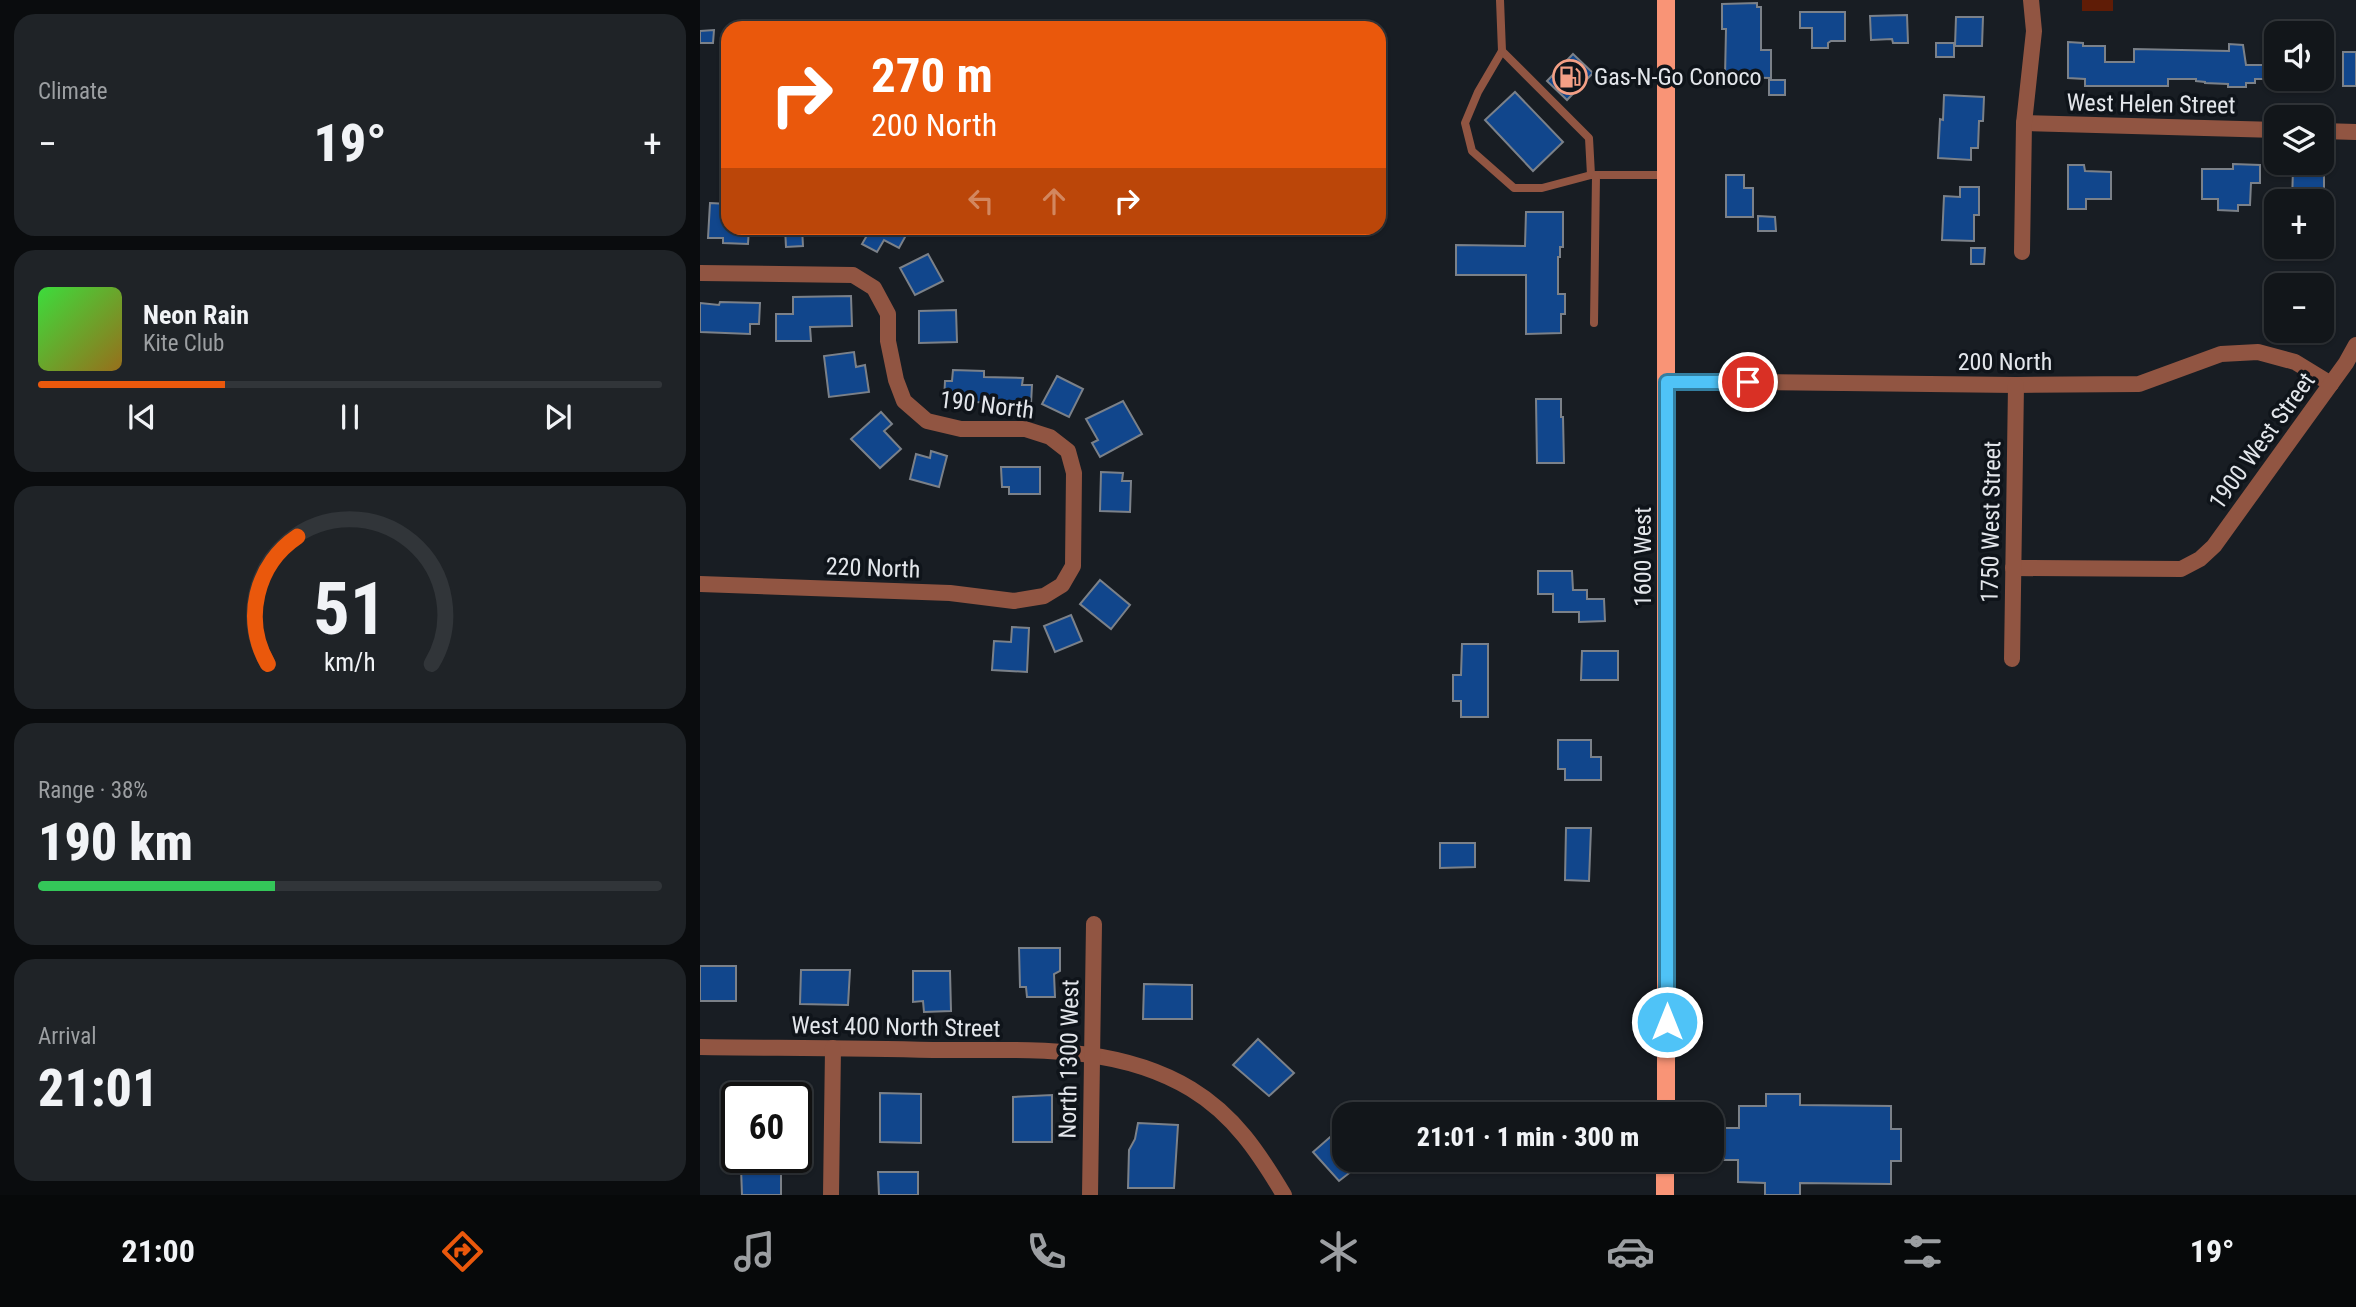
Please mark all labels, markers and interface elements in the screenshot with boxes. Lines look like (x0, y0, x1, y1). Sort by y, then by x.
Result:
map controls (2264, 21, 2334, 343)
button: sound (2264, 21, 2334, 91)
text: 270 m (871, 47, 993, 104)
icon: right (756, 49, 847, 140)
fuel station icon: Gas-N-Go Conoco (1551, 58, 1589, 96)
place label: Gas-N-Go Conoco (1594, 63, 1762, 91)
text: Climate (38, 78, 108, 105)
street label: West Helen Street (2066, 89, 2236, 119)
button: layers (2264, 105, 2334, 175)
text: 200 North (871, 106, 997, 144)
text: 19° (313, 113, 387, 174)
text: − (38, 122, 57, 166)
text: + (643, 122, 662, 166)
icon: left (962, 182, 1000, 220)
icon: ahead (1035, 182, 1073, 220)
icon: right (1108, 182, 1146, 220)
button: + (2264, 189, 2334, 259)
button: − (2264, 273, 2334, 343)
text: Neon Rain (143, 300, 249, 330)
text: Kite Club (143, 330, 224, 357)
street label: 200 North (1958, 348, 2052, 376)
pin (1718, 352, 1778, 412)
icon: arrive (1729, 363, 1767, 401)
street label: 1900 West Street (2203, 367, 2321, 515)
street label: 190 North (938, 385, 1036, 425)
icon: previous (123, 398, 161, 436)
icon: pause (331, 398, 369, 436)
icon: next (539, 398, 577, 436)
street label: 1750 West Street (1976, 441, 2006, 603)
street label: 1600 West (1629, 507, 1657, 607)
street label: 220 North (825, 552, 921, 584)
text: 51 (313, 566, 387, 652)
text: km/h (324, 647, 376, 676)
text: Range · 38% (38, 777, 148, 804)
text: 190 km (38, 812, 193, 873)
street label: North 1300 West (1054, 979, 1084, 1139)
position arrow (1630, 985, 1704, 1059)
street label: West 400 North Street (791, 1011, 1001, 1043)
text: Arrival (38, 1023, 97, 1050)
text: 21:01 (38, 1058, 158, 1119)
speed limit sign: 60 (721, 1082, 812, 1173)
text: 21:01 · 1 min · 300 m (1417, 1122, 1639, 1152)
icon: directions (438, 1227, 487, 1276)
icon: music (730, 1227, 779, 1276)
icon: phone (1022, 1227, 1071, 1276)
icon: climate (1314, 1227, 1363, 1276)
icon: car (1606, 1227, 1655, 1276)
icon: filters (1898, 1227, 1947, 1276)
text: 21:00 (121, 1232, 195, 1270)
text: 19° (2190, 1232, 2234, 1270)

